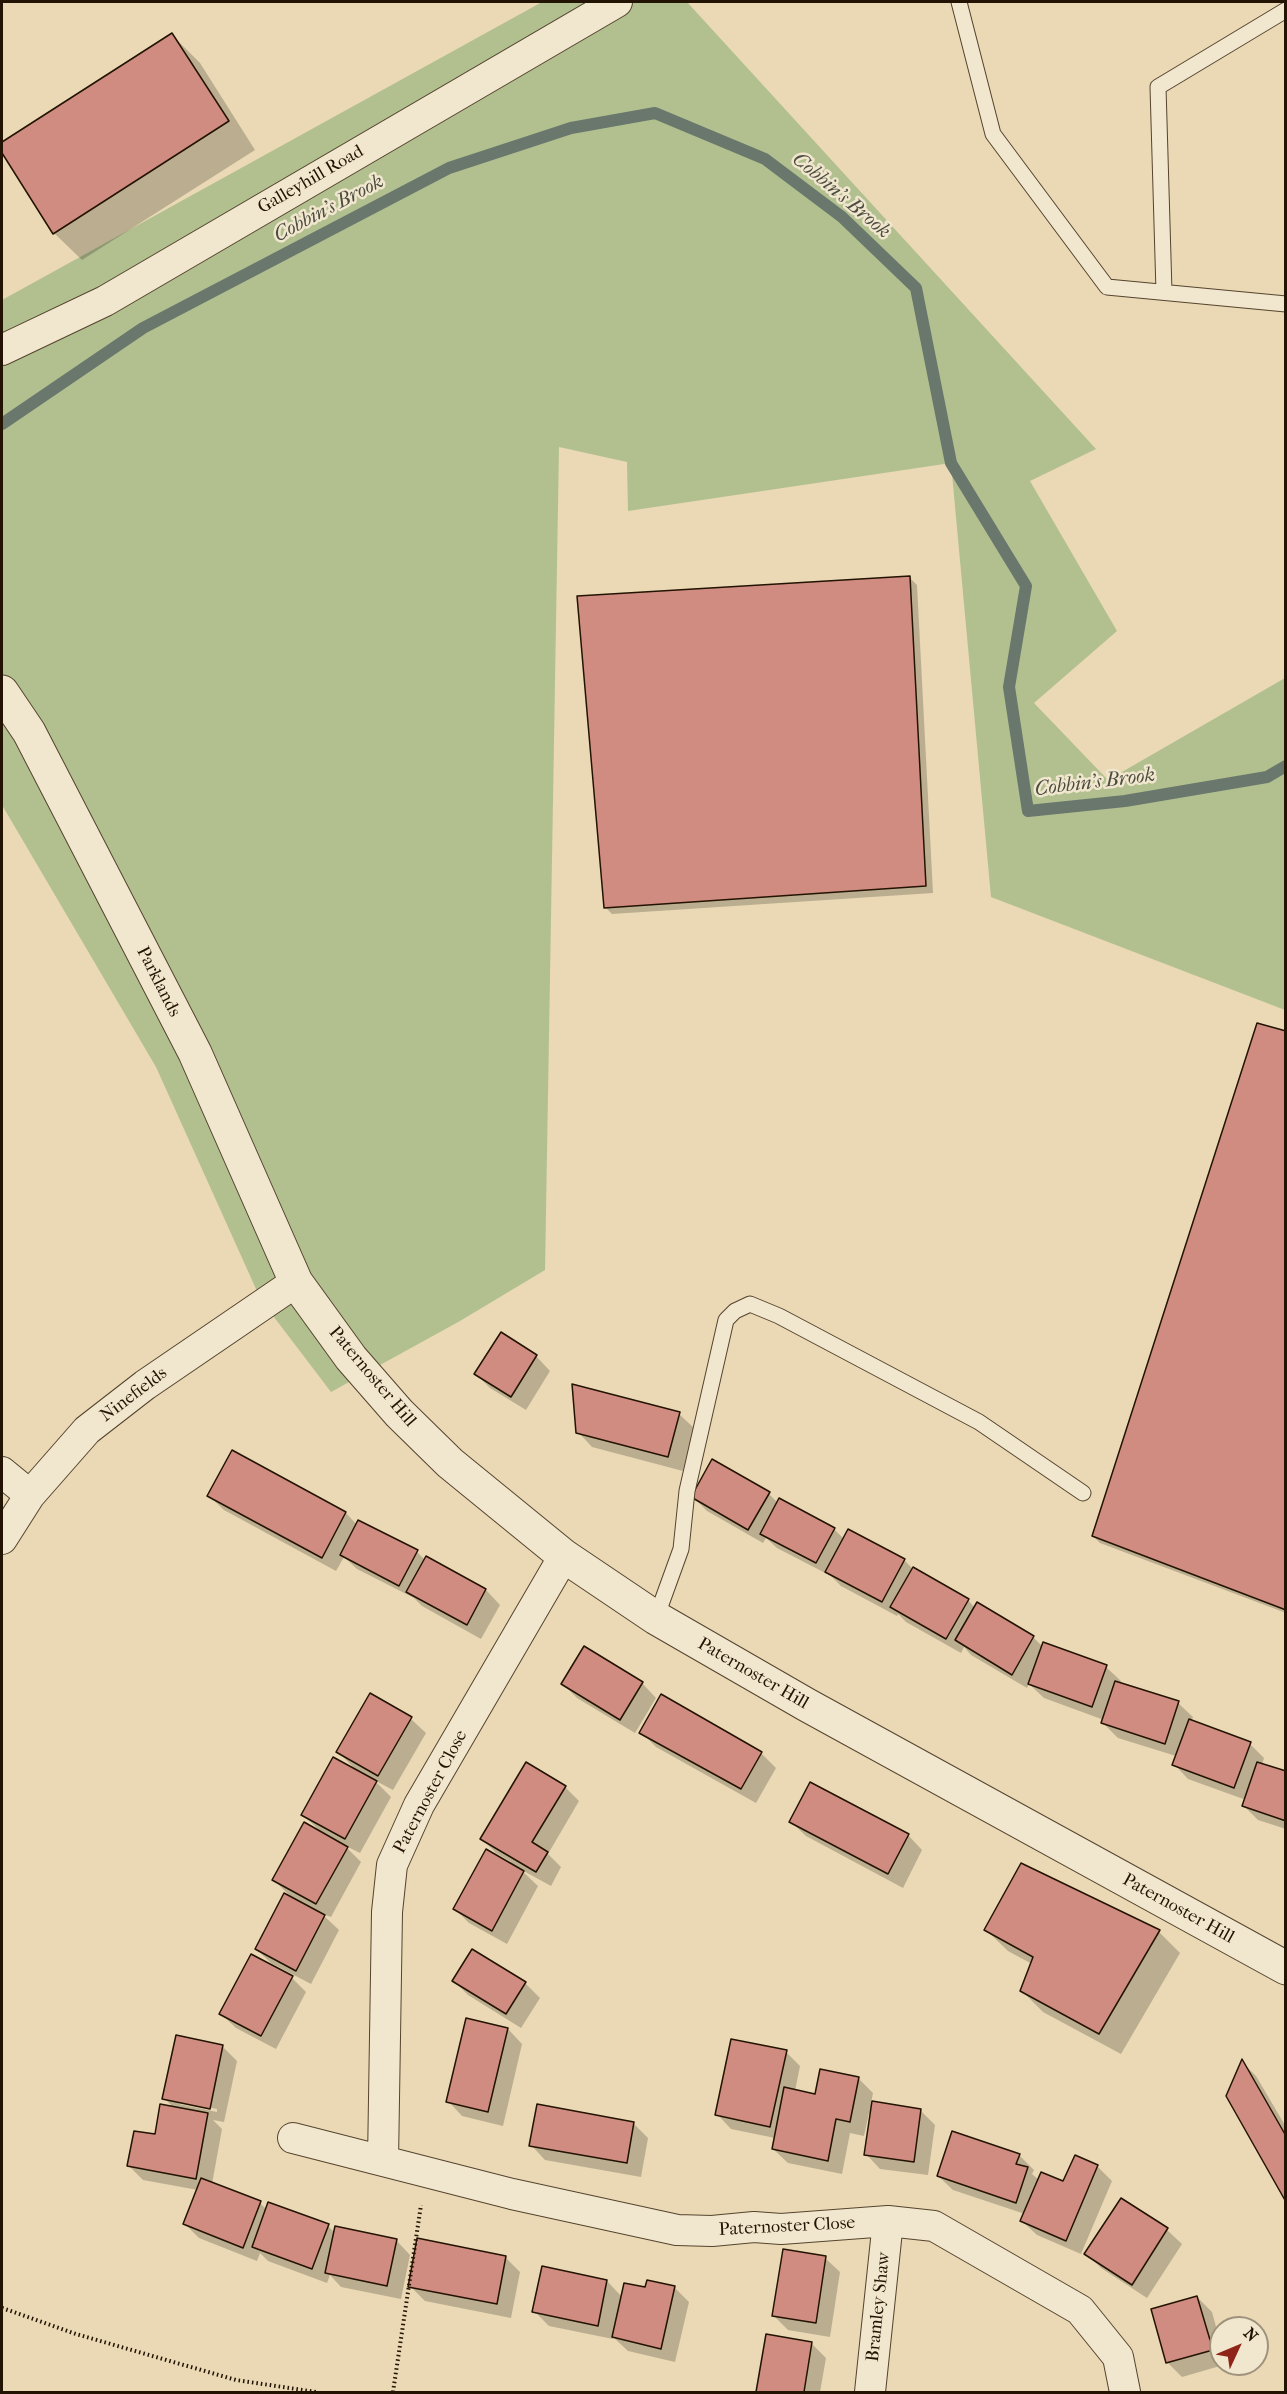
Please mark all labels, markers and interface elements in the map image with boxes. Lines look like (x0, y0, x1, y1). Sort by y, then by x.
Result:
street label: Galleyhill Road (254, 141, 368, 219)
water label: Cobbin's Brook (787, 148, 895, 244)
water label: Cobbin's Brook (270, 170, 388, 248)
water label: Cobbin's Brook (1034, 764, 1156, 802)
street label: Parklands (131, 943, 185, 1021)
street label: Paternoster Hill (324, 1322, 420, 1432)
street label: Ninefields (96, 1363, 172, 1427)
street label: Paternoster Hill (694, 1634, 812, 1714)
street label: Paternoster Close (389, 1727, 473, 1857)
street label: Paternoster Hill (1118, 1869, 1238, 1949)
street label: Paternoster Close (718, 2213, 856, 2241)
street label: Bramley Shaw (862, 2251, 896, 2363)
north arrow (1209, 2316, 1269, 2376)
text: N (1240, 2324, 1262, 2345)

